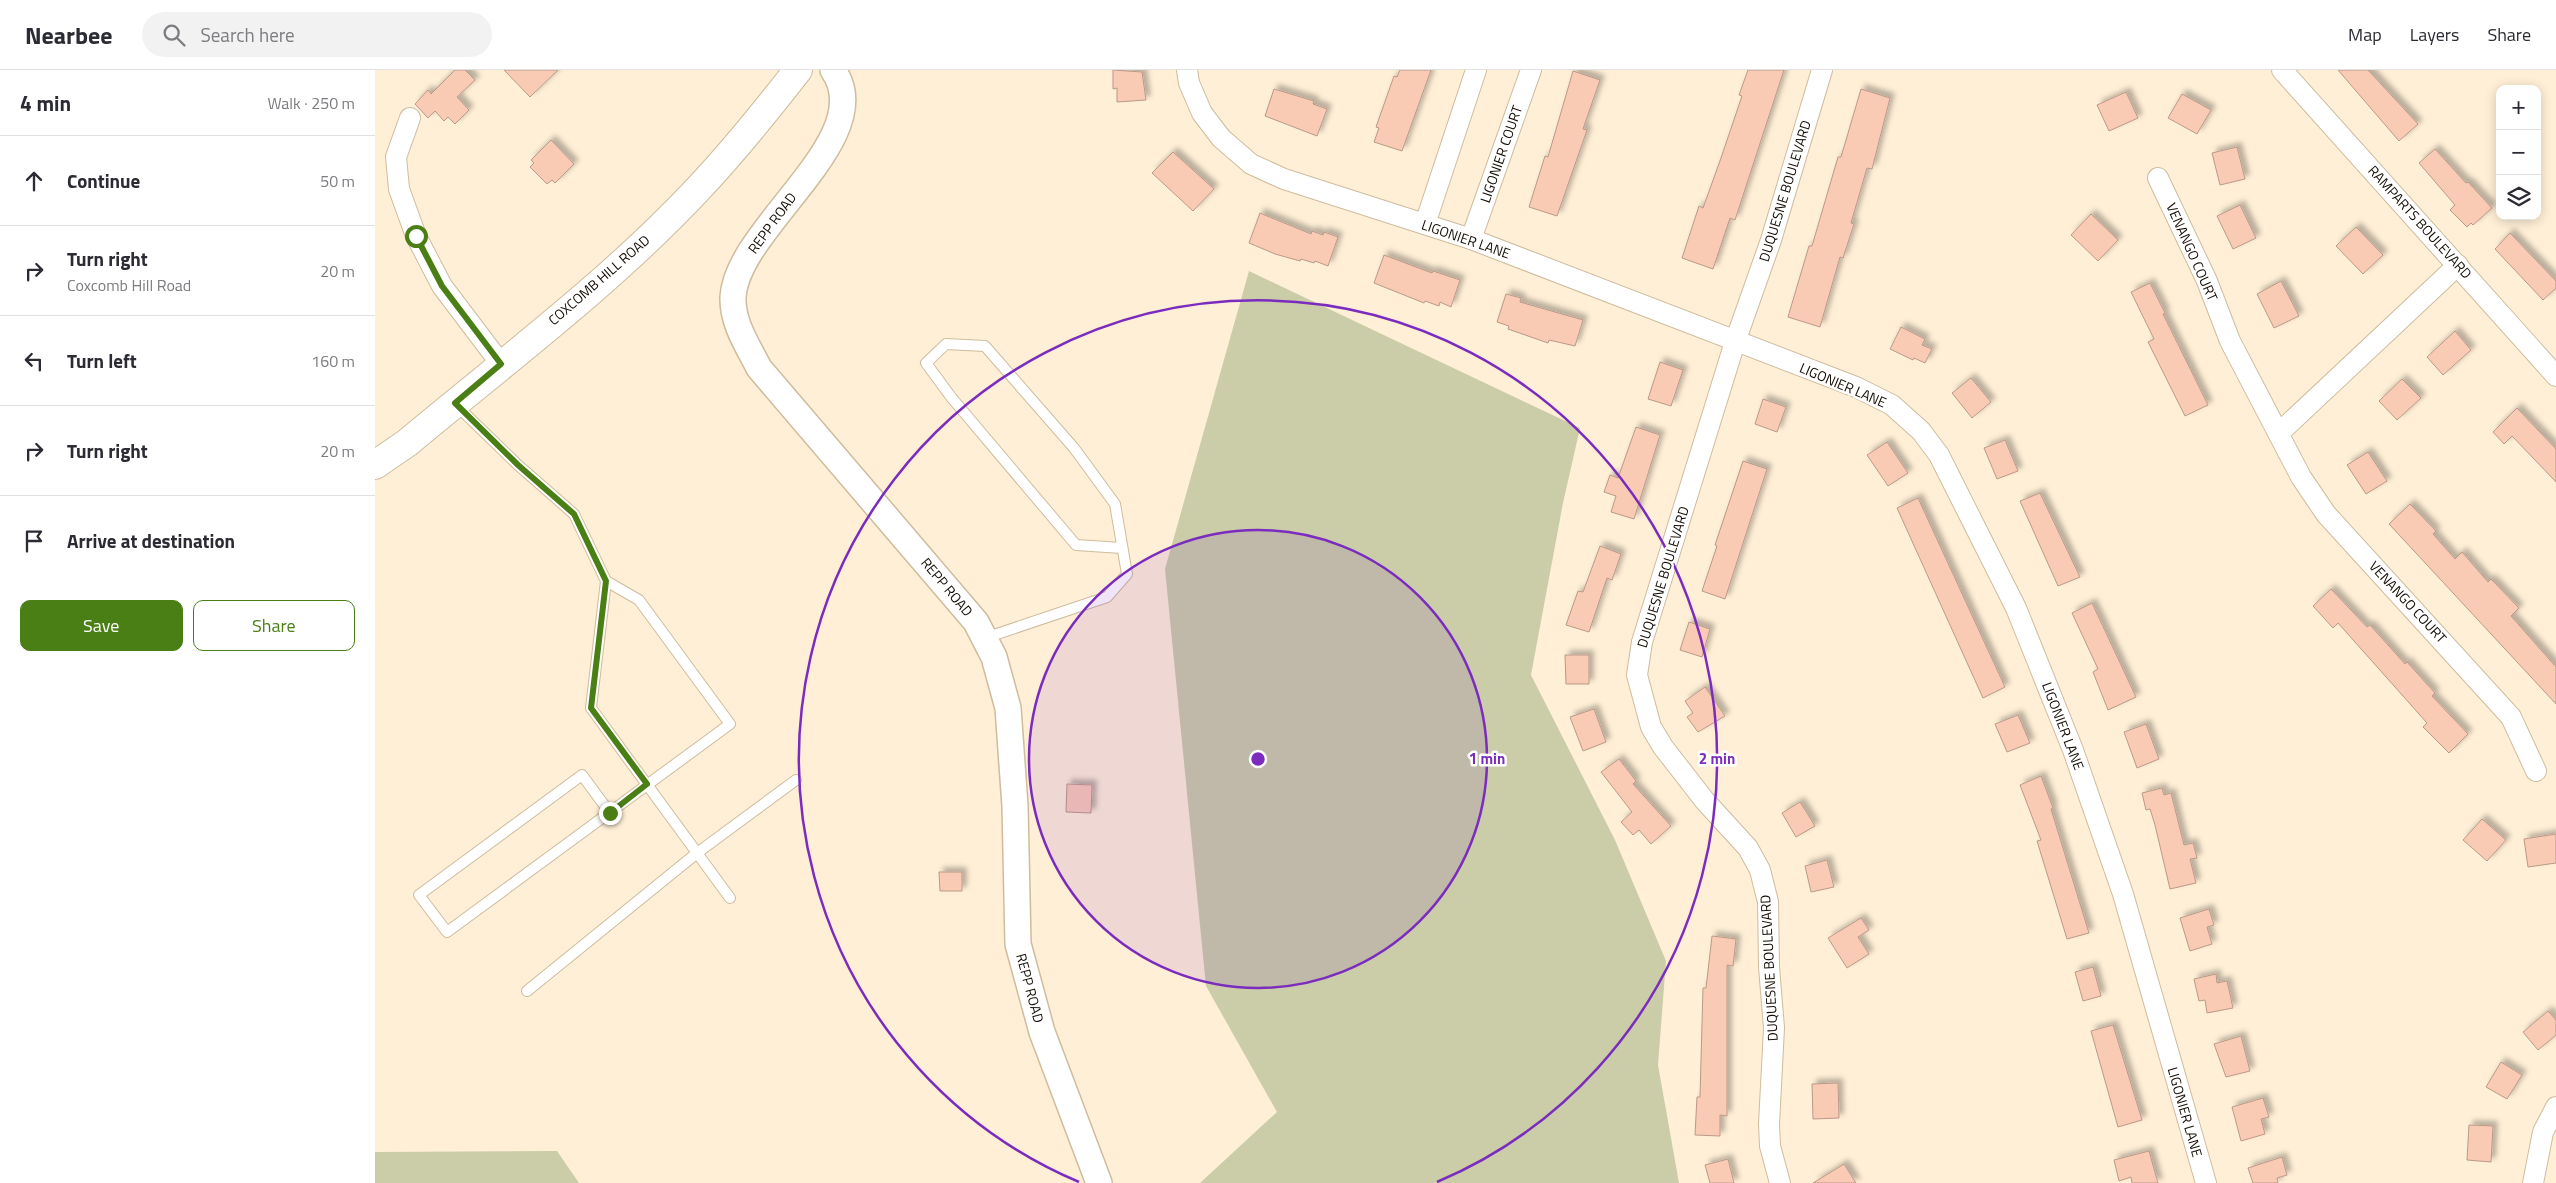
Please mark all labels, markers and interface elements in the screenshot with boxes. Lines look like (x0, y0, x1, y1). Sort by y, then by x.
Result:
search box (142, 12, 492, 57)
text: Nearbee (25, 17, 112, 53)
text: Search here (200, 20, 295, 49)
icon: search (160, 21, 188, 49)
text: Map (2348, 21, 2382, 48)
text: Layers (2410, 21, 2459, 48)
text: Share (2487, 21, 2531, 48)
map controls (2496, 85, 2541, 220)
button: + (2496, 85, 2541, 130)
text: 4 min (20, 87, 71, 119)
text: Walk · 250 m (267, 91, 355, 115)
street label: LIGONIER COURT (1474, 102, 1527, 205)
street label: DUQUESNE BOULEVARD (1753, 118, 1816, 264)
button: − (2496, 130, 2541, 175)
street label: RAMPARTS BOULEVARD (2364, 160, 2477, 283)
text: Continue (67, 166, 140, 195)
icon: ahead (20, 167, 48, 195)
text: 50 m (320, 169, 355, 193)
button: layers (2496, 175, 2541, 220)
street label: REPP ROAD (742, 188, 801, 258)
street label: VENANGO COURT (2161, 199, 2224, 305)
street label: LIGONIER LANE (1419, 214, 1514, 264)
route start (405, 225, 428, 248)
street label: COXCOMB HILL ROAD (543, 230, 654, 330)
text: Turn right (67, 244, 148, 273)
icon: right (20, 257, 48, 285)
text: 20 m (320, 259, 355, 283)
text: Coxcomb Hill Road (67, 273, 191, 297)
text: Turn left (67, 346, 137, 375)
icon: left (20, 347, 48, 375)
text: 160 m (311, 349, 355, 373)
street label: LIGONIER LANE (1796, 357, 1890, 412)
text: Turn right (67, 436, 148, 465)
icon: right (20, 437, 48, 465)
text: 20 m (320, 439, 355, 463)
street label: DUQUESNE BOULEVARD (1631, 504, 1694, 650)
text: Arrive at destination (67, 526, 235, 555)
icon: arrive (20, 527, 48, 555)
street label: REPP ROAD (916, 553, 978, 621)
street label: VENANGO COURT (2365, 556, 2453, 648)
button: Save (20, 600, 183, 651)
button: Share (193, 600, 355, 651)
street label: LIGONIER LANE (2037, 679, 2090, 773)
text: 1 min (1469, 747, 1505, 770)
text: 2 min (1699, 747, 1735, 770)
centre of rings (1249, 750, 1267, 768)
route end (599, 802, 622, 825)
street label: DUQUESNE BOULEVARD (1754, 894, 1783, 1042)
street label: REPP ROAD (1011, 951, 1050, 1025)
street label: LIGONIER LANE (2163, 1064, 2208, 1160)

